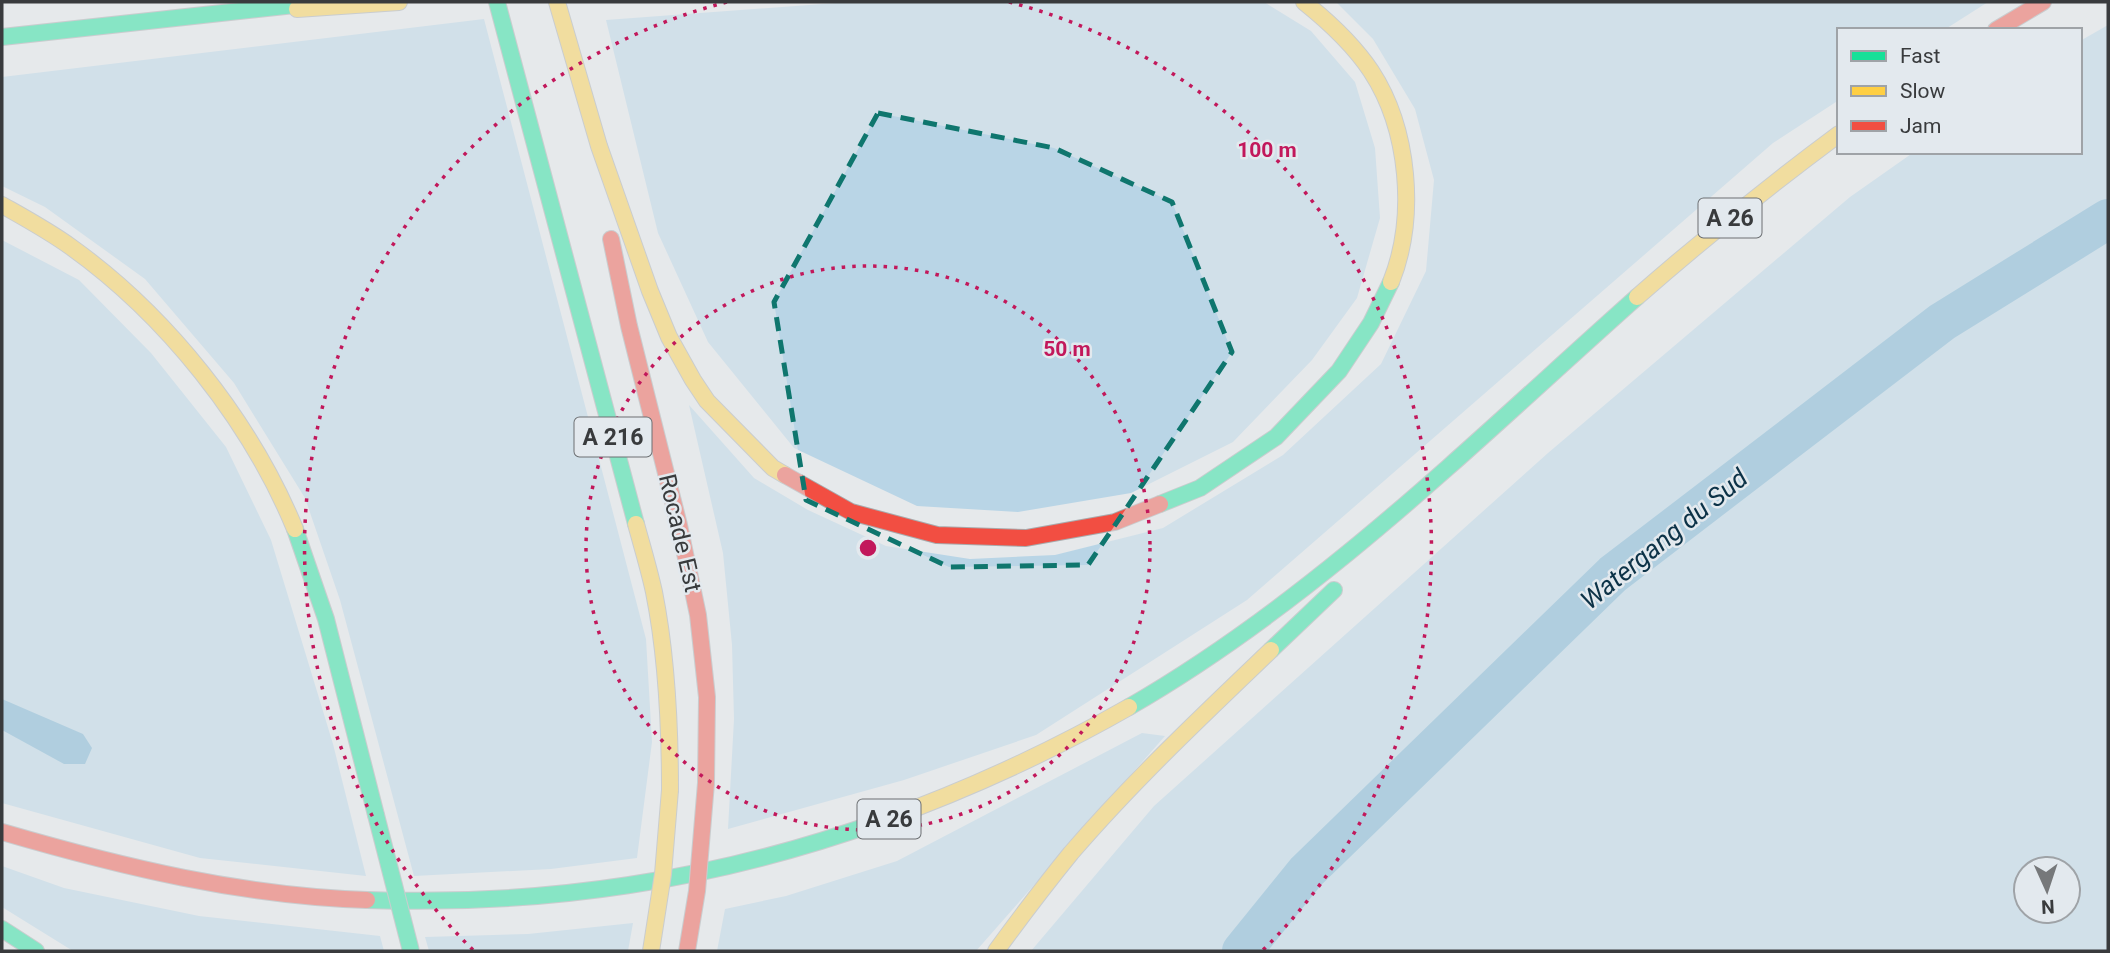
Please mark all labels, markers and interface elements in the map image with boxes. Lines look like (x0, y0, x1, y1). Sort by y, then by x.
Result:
legend (1837, 28, 2082, 154)
text: Fast (1900, 44, 1941, 68)
text: Slow (1900, 79, 1946, 103)
text: Jam (1900, 114, 1941, 138)
text: 100 m (1237, 138, 1297, 162)
road number: A 26 (1698, 198, 1762, 238)
text: 50 m (1043, 337, 1091, 361)
road number: A 216 (574, 418, 652, 457)
water label: Watergang du Sud (1575, 462, 1754, 615)
street label: Rocade Est (653, 471, 707, 595)
centre of rings (856, 536, 880, 560)
road number: A 26 (858, 800, 920, 838)
north arrow (2012, 855, 2082, 925)
text: N (2041, 895, 2055, 918)

